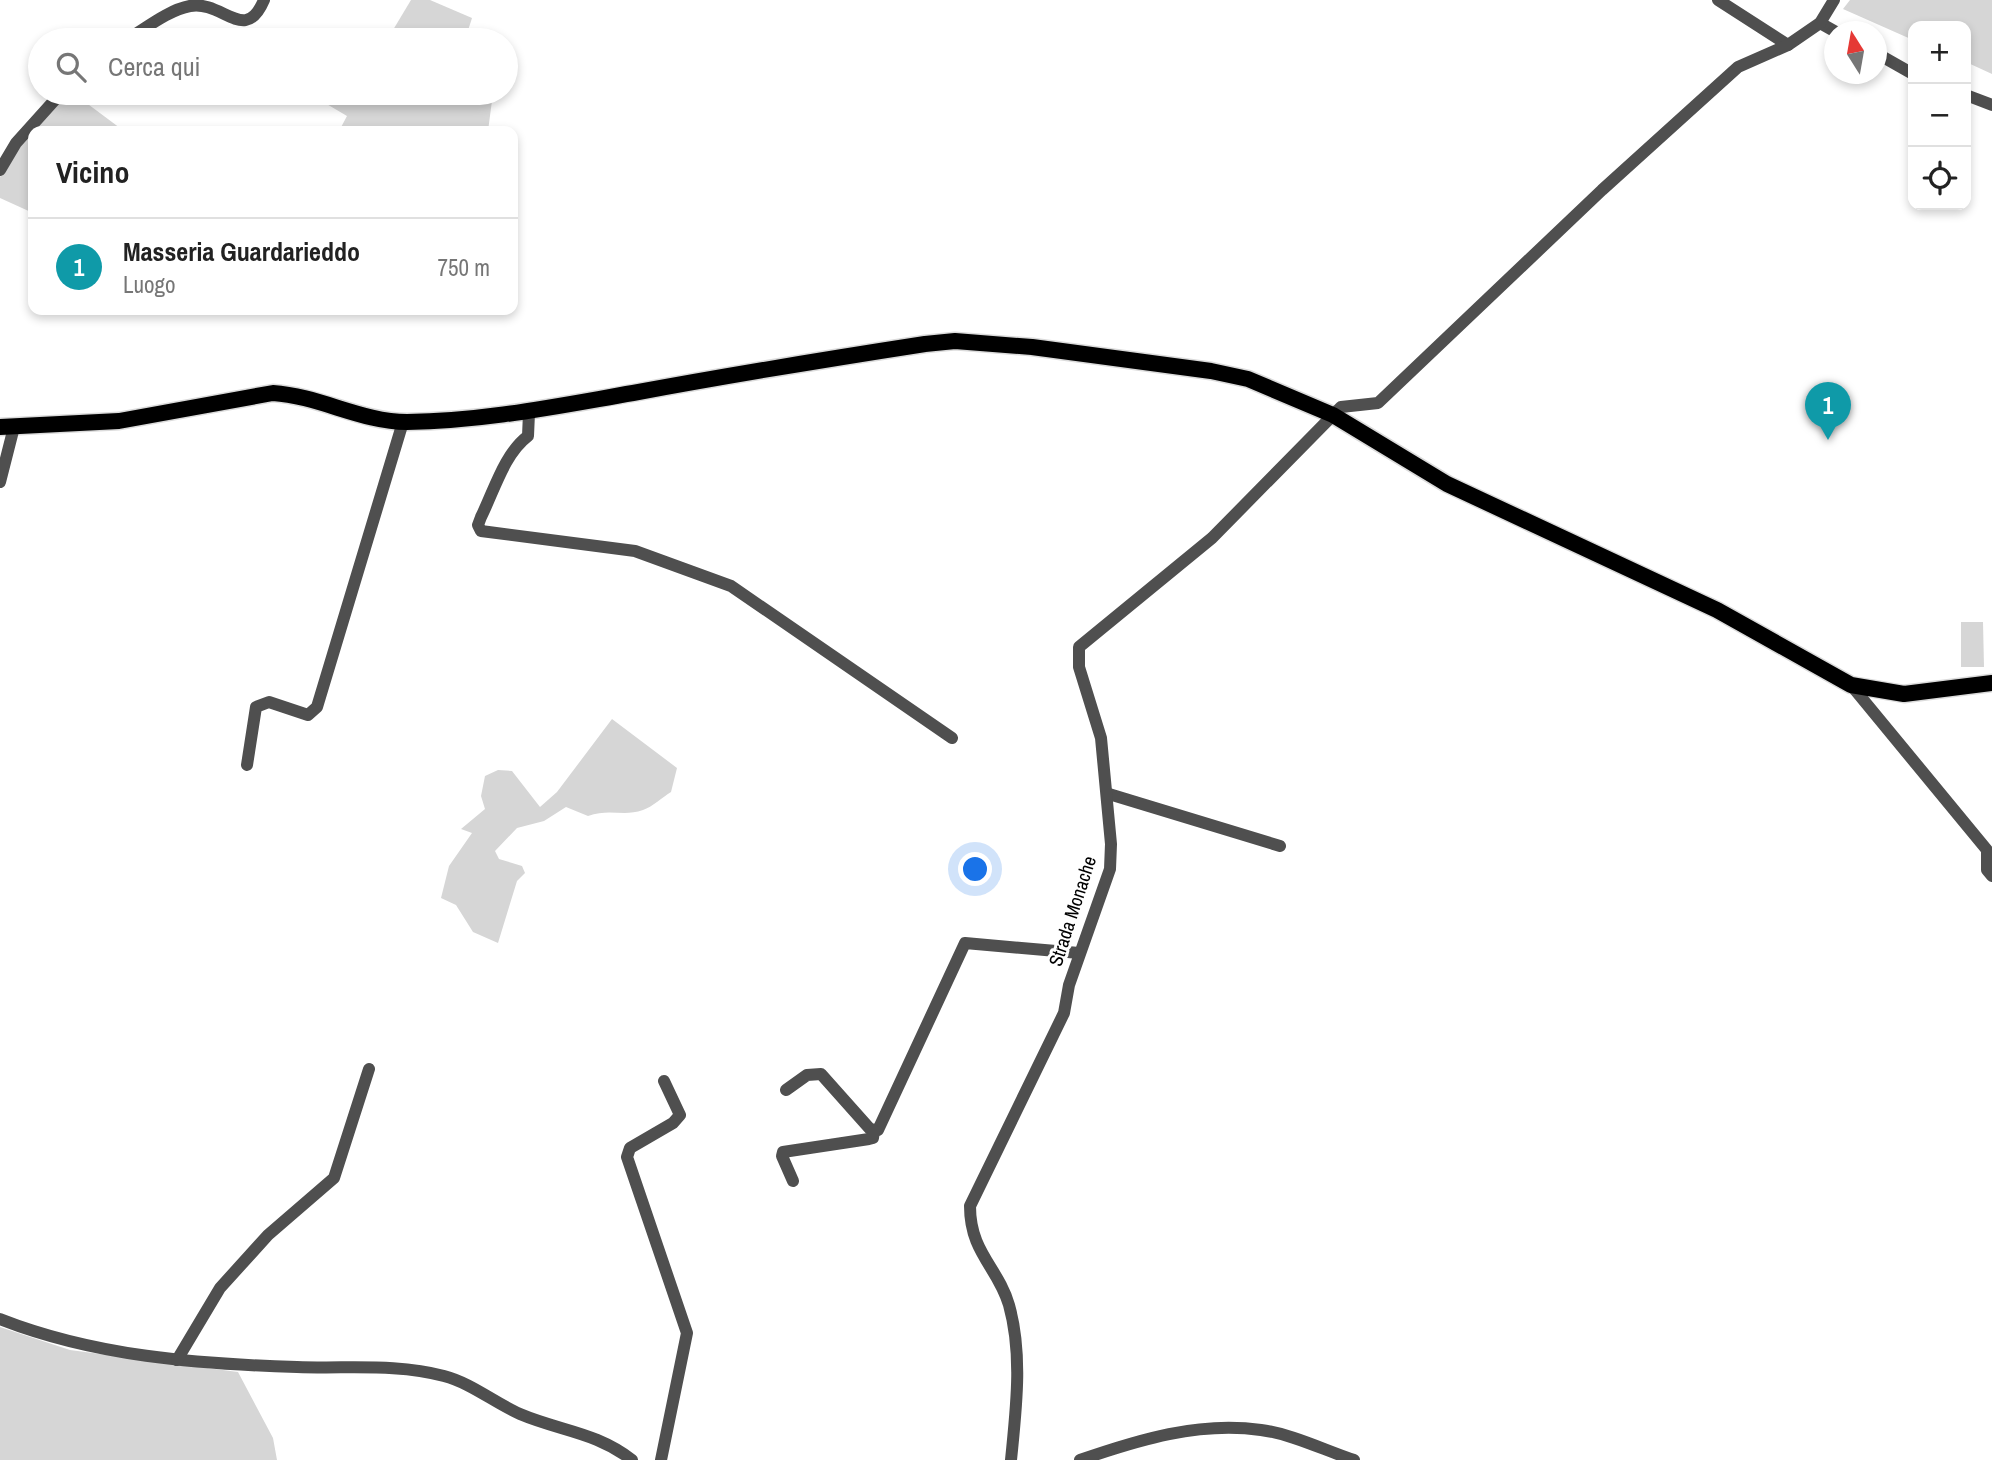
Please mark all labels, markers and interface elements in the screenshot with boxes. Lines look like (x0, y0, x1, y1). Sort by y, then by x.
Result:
north arrow (1824, 21, 1887, 84)
map controls (1908, 21, 1971, 210)
button: + (1908, 21, 1971, 84)
search box (28, 28, 518, 105)
icon: search (52, 48, 90, 86)
text: Cerca qui (108, 49, 200, 84)
button: − (1908, 84, 1971, 147)
button: locate (1908, 147, 1971, 210)
text: Vicino (56, 152, 129, 192)
text: Masseria Guardarieddo (123, 234, 360, 269)
text: 1 (74, 252, 84, 283)
text: 750 m (438, 252, 490, 283)
text: Luogo (123, 269, 175, 300)
pin: 1 (1805, 382, 1851, 440)
your location (958, 852, 992, 886)
street label: Strada Monache (1042, 853, 1102, 969)

